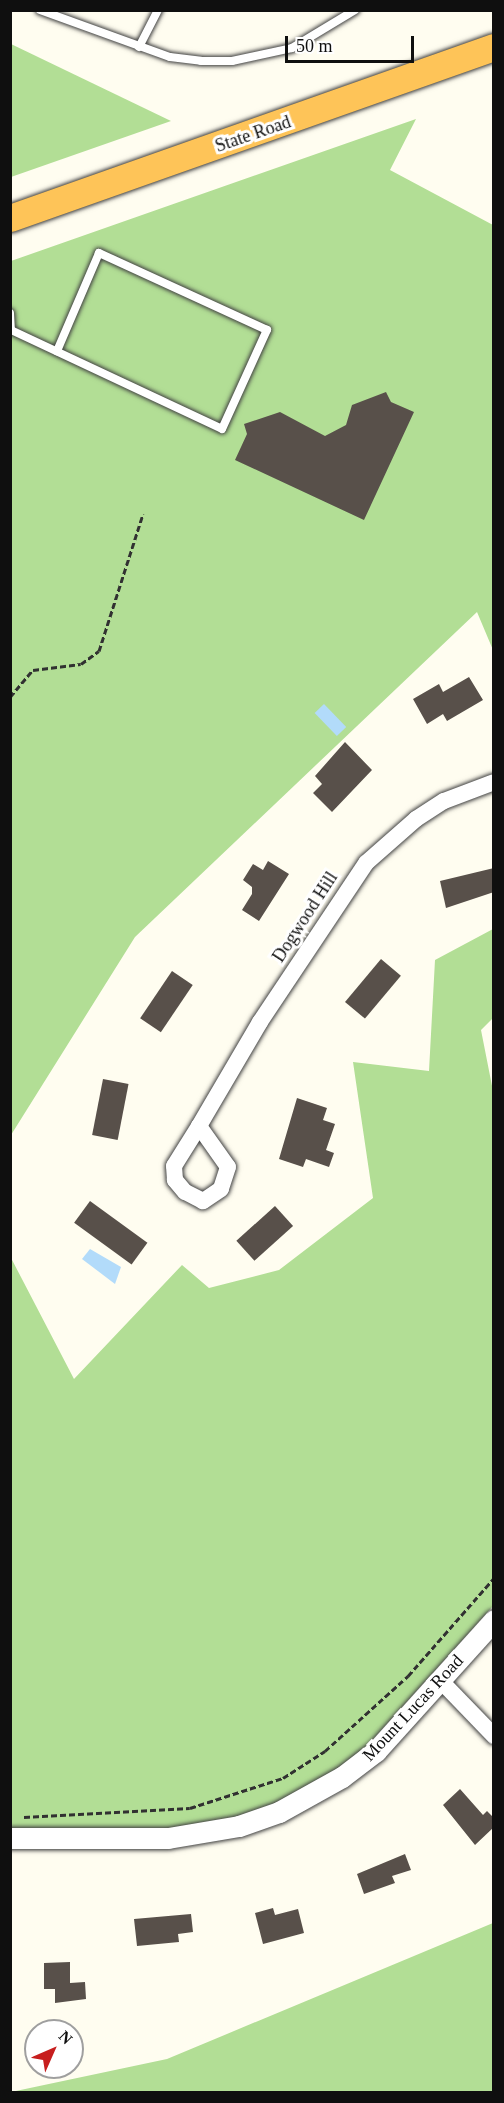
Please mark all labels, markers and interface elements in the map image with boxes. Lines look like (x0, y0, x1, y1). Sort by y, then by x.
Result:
scale bar (288, 24, 417, 62)
text: 50 m (296, 36, 333, 56)
street label: State Road (212, 111, 294, 157)
street label: Dogwood Hill (268, 868, 342, 966)
street label: Mount Lucas Road (358, 1650, 468, 1766)
north arrow (24, 2019, 84, 2079)
text: N (56, 2027, 76, 2047)

